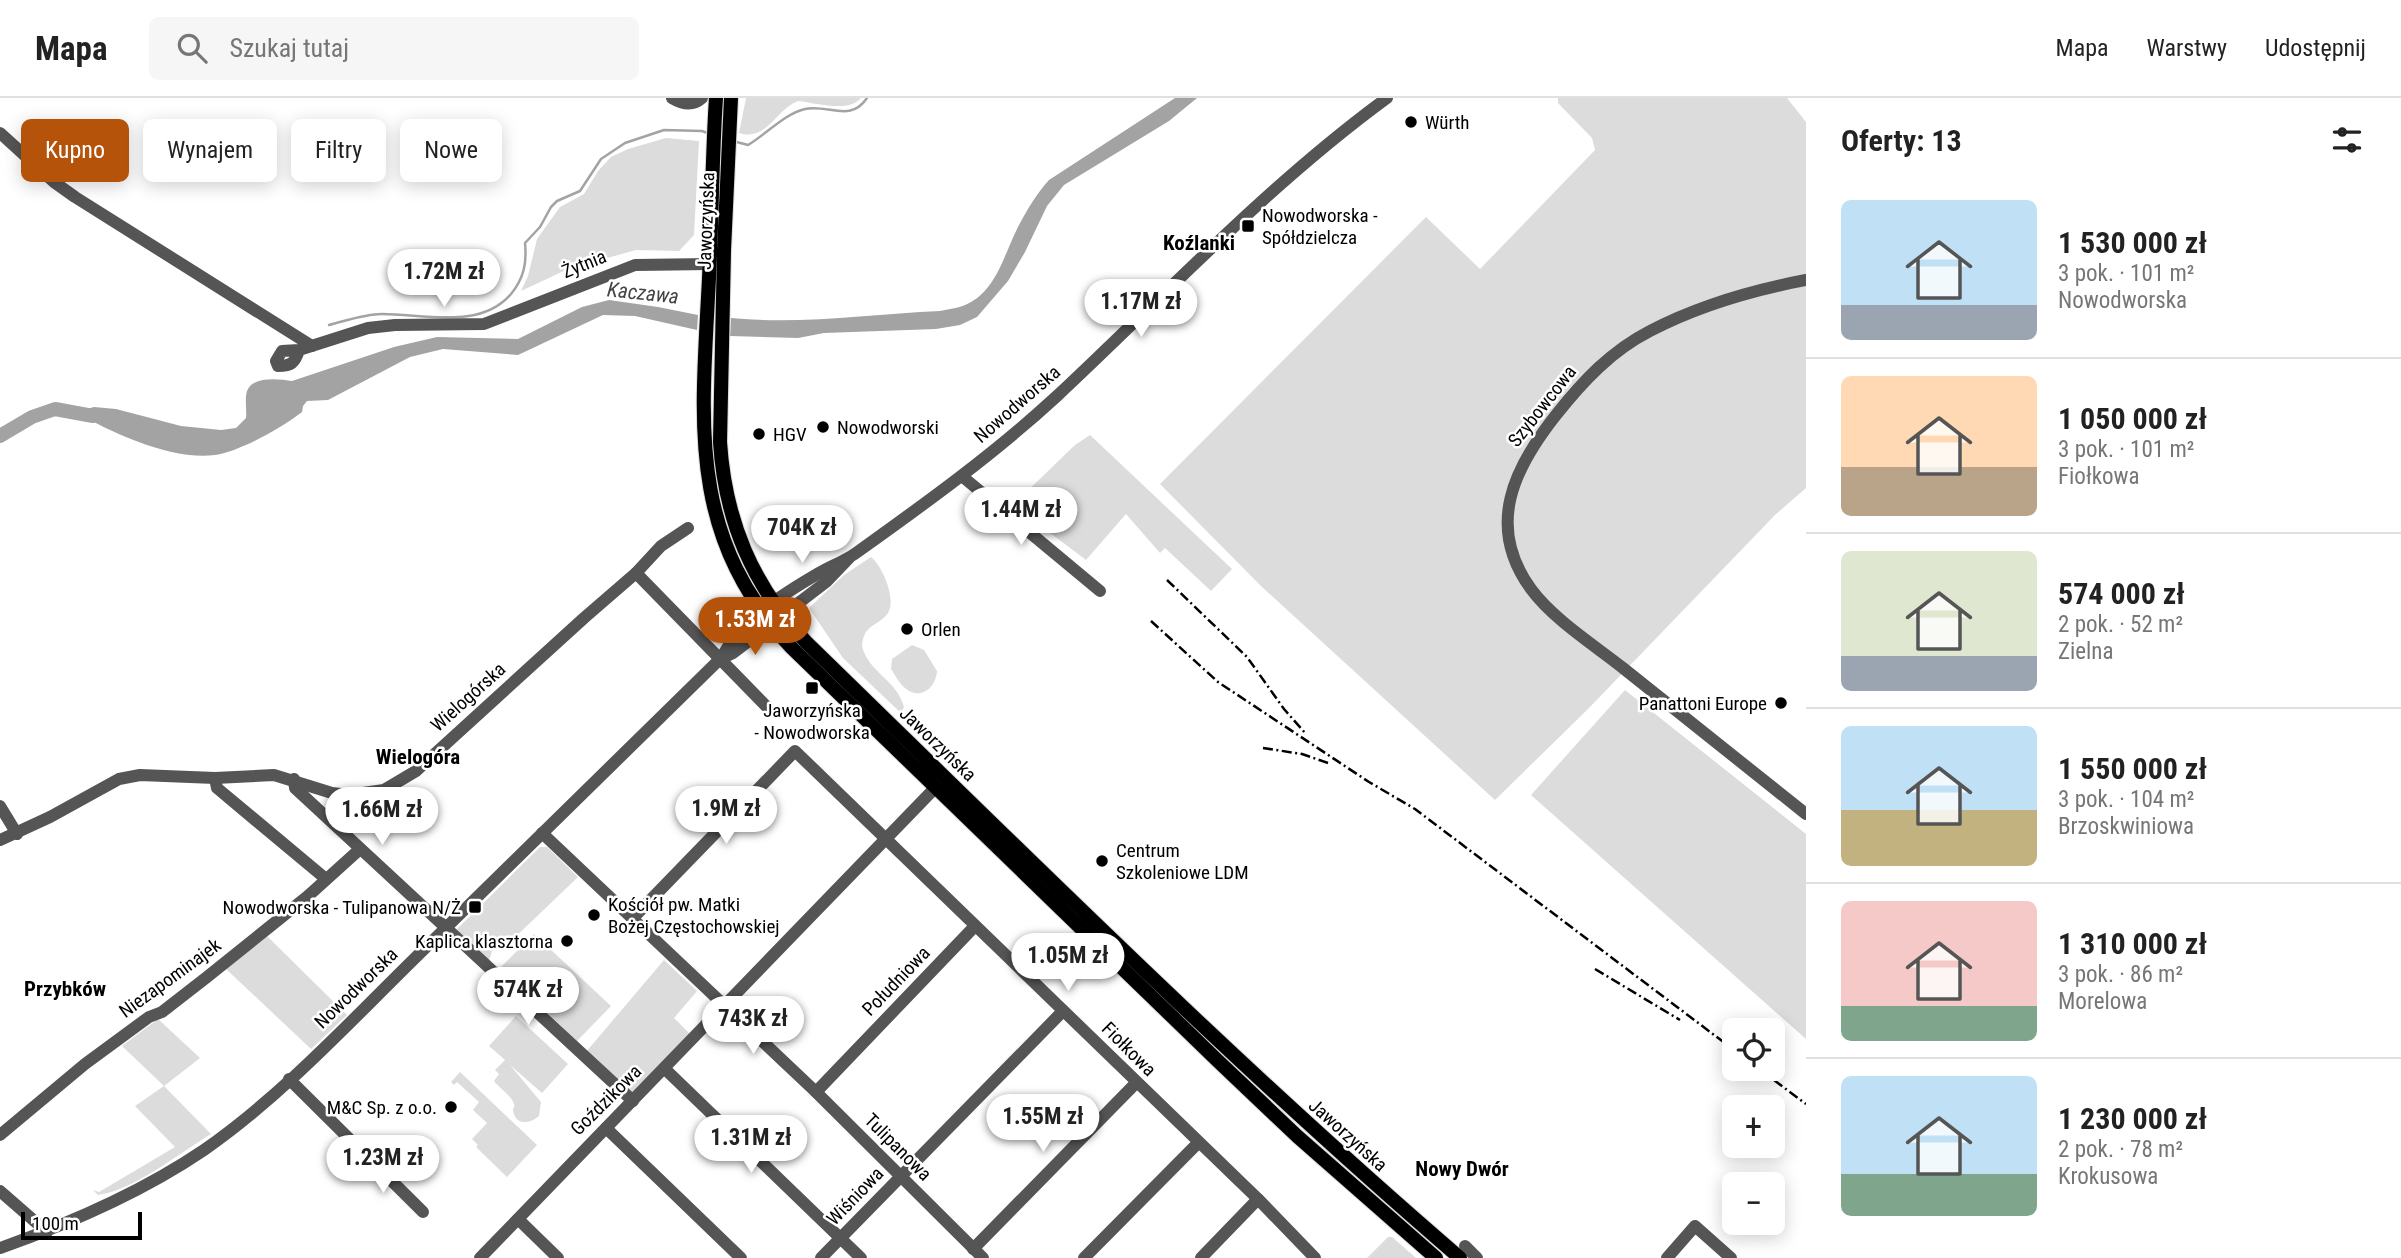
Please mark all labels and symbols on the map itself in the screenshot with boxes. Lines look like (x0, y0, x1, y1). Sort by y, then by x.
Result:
place label: Würth (1425, 111, 1470, 134)
marker: Würth (1403, 114, 1419, 130)
street label: Jaworzyńska (693, 172, 719, 270)
place label: Nowodworska - Spółdzielcza (1262, 204, 1378, 249)
marker: Nowodworska - Spółdzielcza (1240, 218, 1256, 234)
district label: Koźlanki (1163, 231, 1235, 255)
street label: Żytnia (558, 245, 610, 283)
pin: 1.72M zł (372, 250, 516, 309)
water label: Kaczawa (606, 277, 680, 309)
pin: 1.17M zł (1069, 280, 1213, 339)
street label: Nowodworska (969, 360, 1065, 448)
street label: Szybowcowa (1503, 361, 1581, 451)
place label: Nowodworski (837, 416, 939, 439)
marker: Nowodworski (815, 419, 831, 435)
place label: HGV (773, 423, 807, 446)
marker: HGV (751, 426, 767, 442)
pin: 1.44M zł (949, 488, 1093, 547)
pin: 704K zł (737, 505, 867, 565)
pin: 1.53M zł (683, 598, 827, 657)
place label: Orlen (921, 618, 961, 641)
marker: Orlen (899, 621, 915, 637)
street label: Wielogórska (426, 657, 510, 737)
marker: Jaworzyńska - Nowodworska (804, 680, 820, 696)
place label: Panattoni Europe (1639, 692, 1767, 715)
marker: Panattoni Europe (1773, 695, 1789, 711)
place label: Jaworzyńska - Nowodworska (754, 699, 870, 744)
street label: Jaworzyńska (895, 702, 981, 786)
district label: Wielogóra (376, 745, 460, 769)
pin: 1.9M zł (661, 786, 791, 846)
pin: 1.66M zł (310, 788, 454, 847)
place label: Centrum Szkoleniowe LDM (1116, 839, 1249, 884)
marker: Centrum Szkoleniowe LDM (1094, 853, 1110, 869)
place label: Kościół pw. Matki Bożej Częstochowskiej (608, 893, 780, 938)
place label: Nowodworska - Tulipanowa N/Ż (223, 896, 461, 919)
marker: Nowodworska - Tulipanowa N/Ż (467, 899, 483, 915)
marker: Kościół pw. Matki Bożej Częstochowskiej (586, 907, 602, 923)
place label: Kaplica klasztorna (415, 930, 553, 953)
street label: Niezapominajek (115, 933, 226, 1023)
marker: Kaplica klasztorna (559, 933, 575, 949)
pin: 1.05M zł (996, 934, 1140, 993)
street label: Południowa (857, 941, 935, 1021)
street label: Nowodworska (310, 943, 402, 1033)
pin: 574K zł (463, 968, 593, 1027)
district label: Przybków (24, 977, 106, 1001)
pin: 743K zł (688, 996, 818, 1056)
street label: Fiołkowa (1097, 1017, 1161, 1081)
street label: Goździkowa (566, 1060, 646, 1140)
pin: 1.55M zł (971, 1094, 1115, 1154)
street label: Jaworzyńska (1304, 1094, 1392, 1176)
place label: M&C Sp. z o.o. (327, 1096, 437, 1119)
marker: M&C Sp. z o.o. (443, 1099, 459, 1115)
street label: Tulipanowa (860, 1109, 936, 1185)
pin: 1.31M zł (679, 1116, 823, 1175)
pin: 1.23M zł (311, 1136, 455, 1195)
district label: Nowy Dwór (1415, 1157, 1509, 1181)
street label: Wiśniowa (822, 1162, 888, 1230)
scale bar (21, 1209, 142, 1241)

